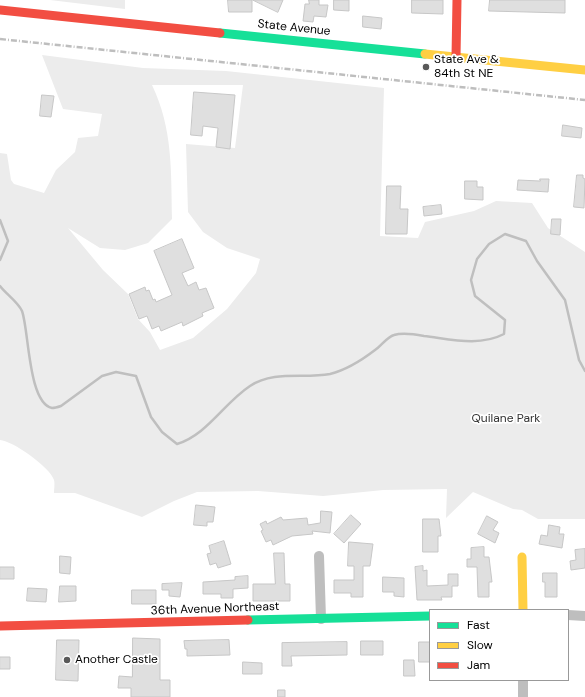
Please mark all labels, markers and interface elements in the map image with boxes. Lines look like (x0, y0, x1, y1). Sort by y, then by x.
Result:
street label: State Avenue (257, 17, 331, 39)
place label: State Ave & 84th St NE (434, 53, 499, 81)
marker: State Ave & 84th St NE (421, 62, 431, 72)
park label: Quilane Park (472, 412, 540, 426)
street label: 36th Avenue Northeast (150, 600, 280, 618)
legend (429, 609, 569, 681)
text: Fast (467, 617, 490, 633)
text: Slow (467, 637, 493, 653)
place label: Another Castle (75, 653, 158, 667)
marker: Another Castle (62, 655, 72, 665)
text: Jam (467, 657, 490, 673)

